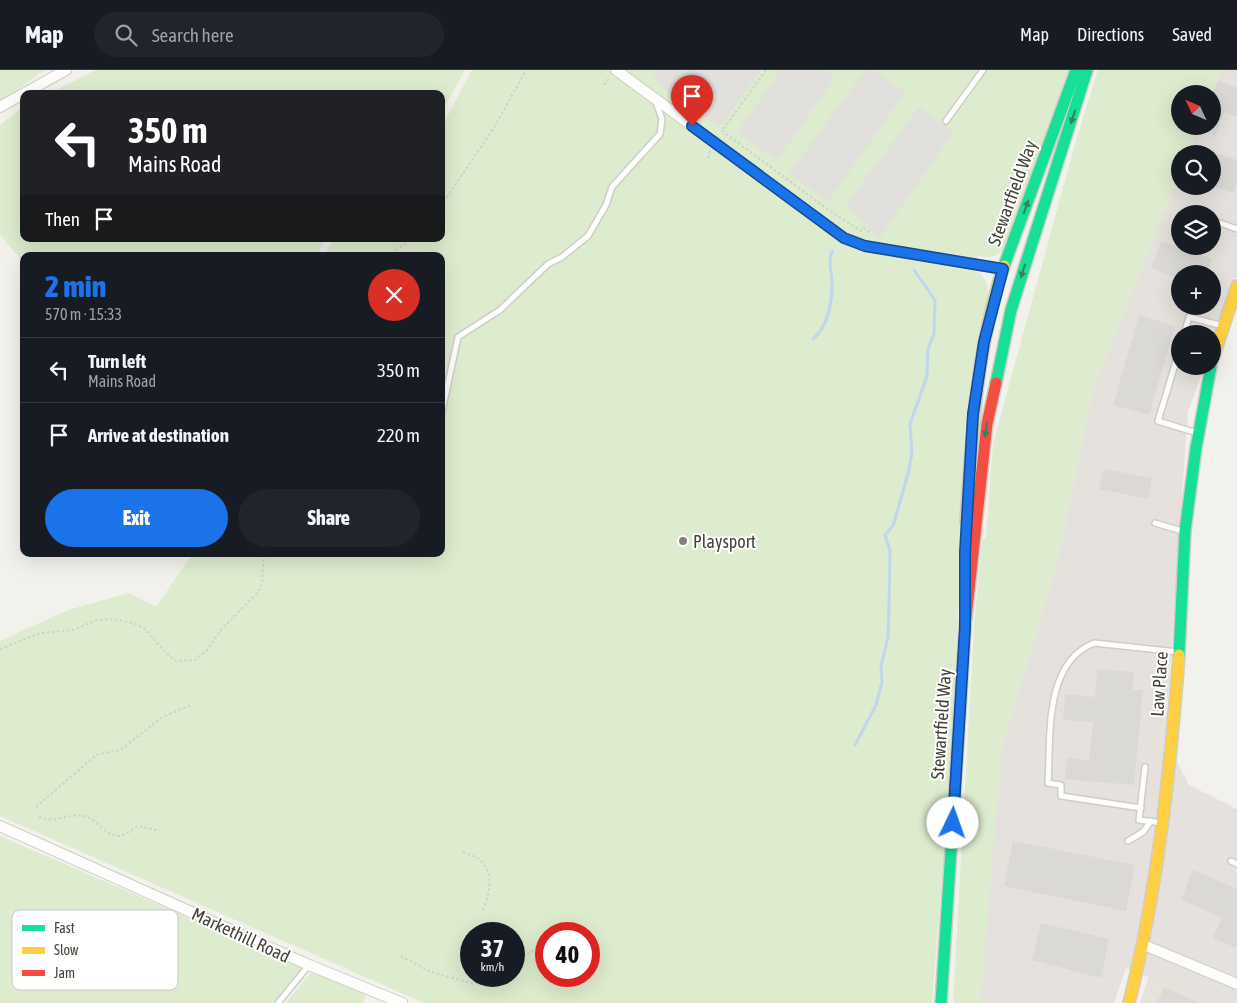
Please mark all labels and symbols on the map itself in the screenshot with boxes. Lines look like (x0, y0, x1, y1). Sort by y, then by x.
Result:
pin (671, 75, 713, 126)
north arrow (1171, 85, 1221, 135)
one-way arrow (1068, 109, 1076, 124)
street label: Stewartfield Way (983, 137, 1041, 249)
one-way arrow (1023, 199, 1030, 214)
one-way arrow (1019, 264, 1027, 279)
one-way arrow (982, 422, 990, 438)
place label: Playsport (693, 531, 756, 552)
marker: Playsport (677, 535, 689, 547)
street label: Law Place (1146, 651, 1172, 717)
street label: Stewartfield Way (927, 668, 955, 780)
position arrow (926, 796, 978, 848)
street label: Markethill Road (189, 903, 293, 967)
legend (12, 910, 178, 990)
text: Fast (54, 920, 75, 936)
speed limit sign: 40 (535, 922, 600, 987)
text: Slow (54, 942, 79, 958)
text: Jam (54, 965, 75, 981)

